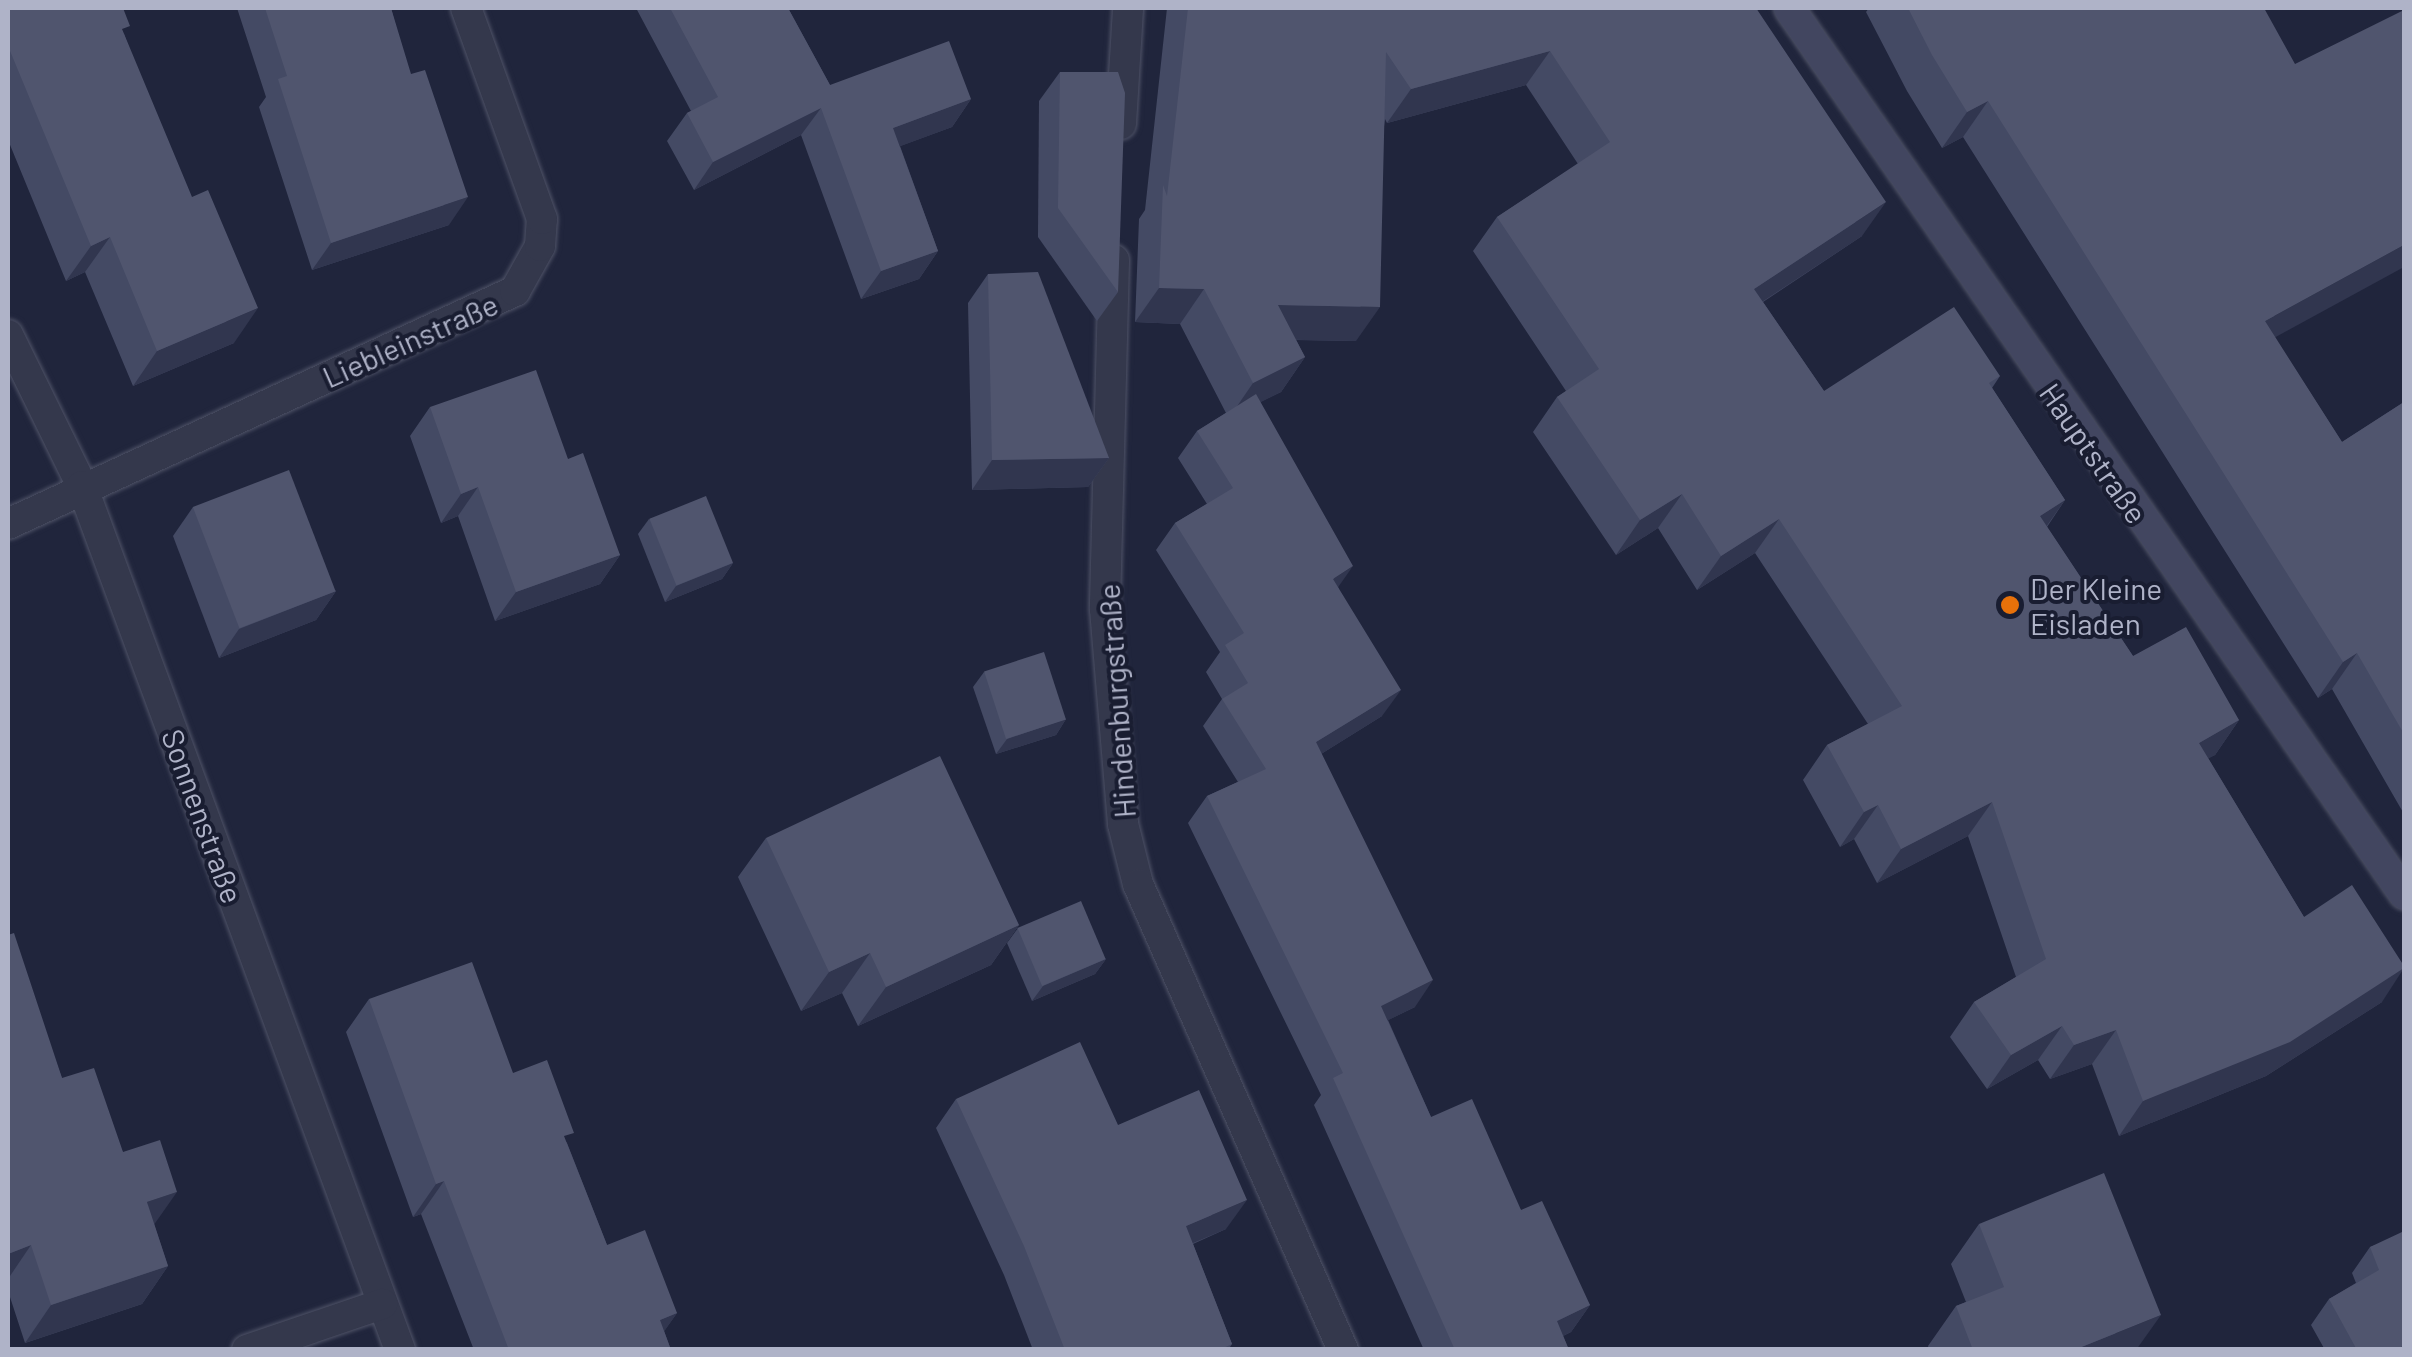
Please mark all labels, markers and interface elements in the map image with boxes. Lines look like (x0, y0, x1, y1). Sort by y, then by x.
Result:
street label: Liebleinstraße (317, 285, 503, 395)
street label: Hauptstraße (2033, 376, 2155, 530)
place label: Der Kleine Eisladen (2030, 570, 2162, 640)
street label: Hindenburgstraße (1090, 583, 1142, 819)
marker: Der Kleine Eisladen (1999, 594, 2021, 616)
street label: Sonnenstraße (155, 724, 251, 908)

